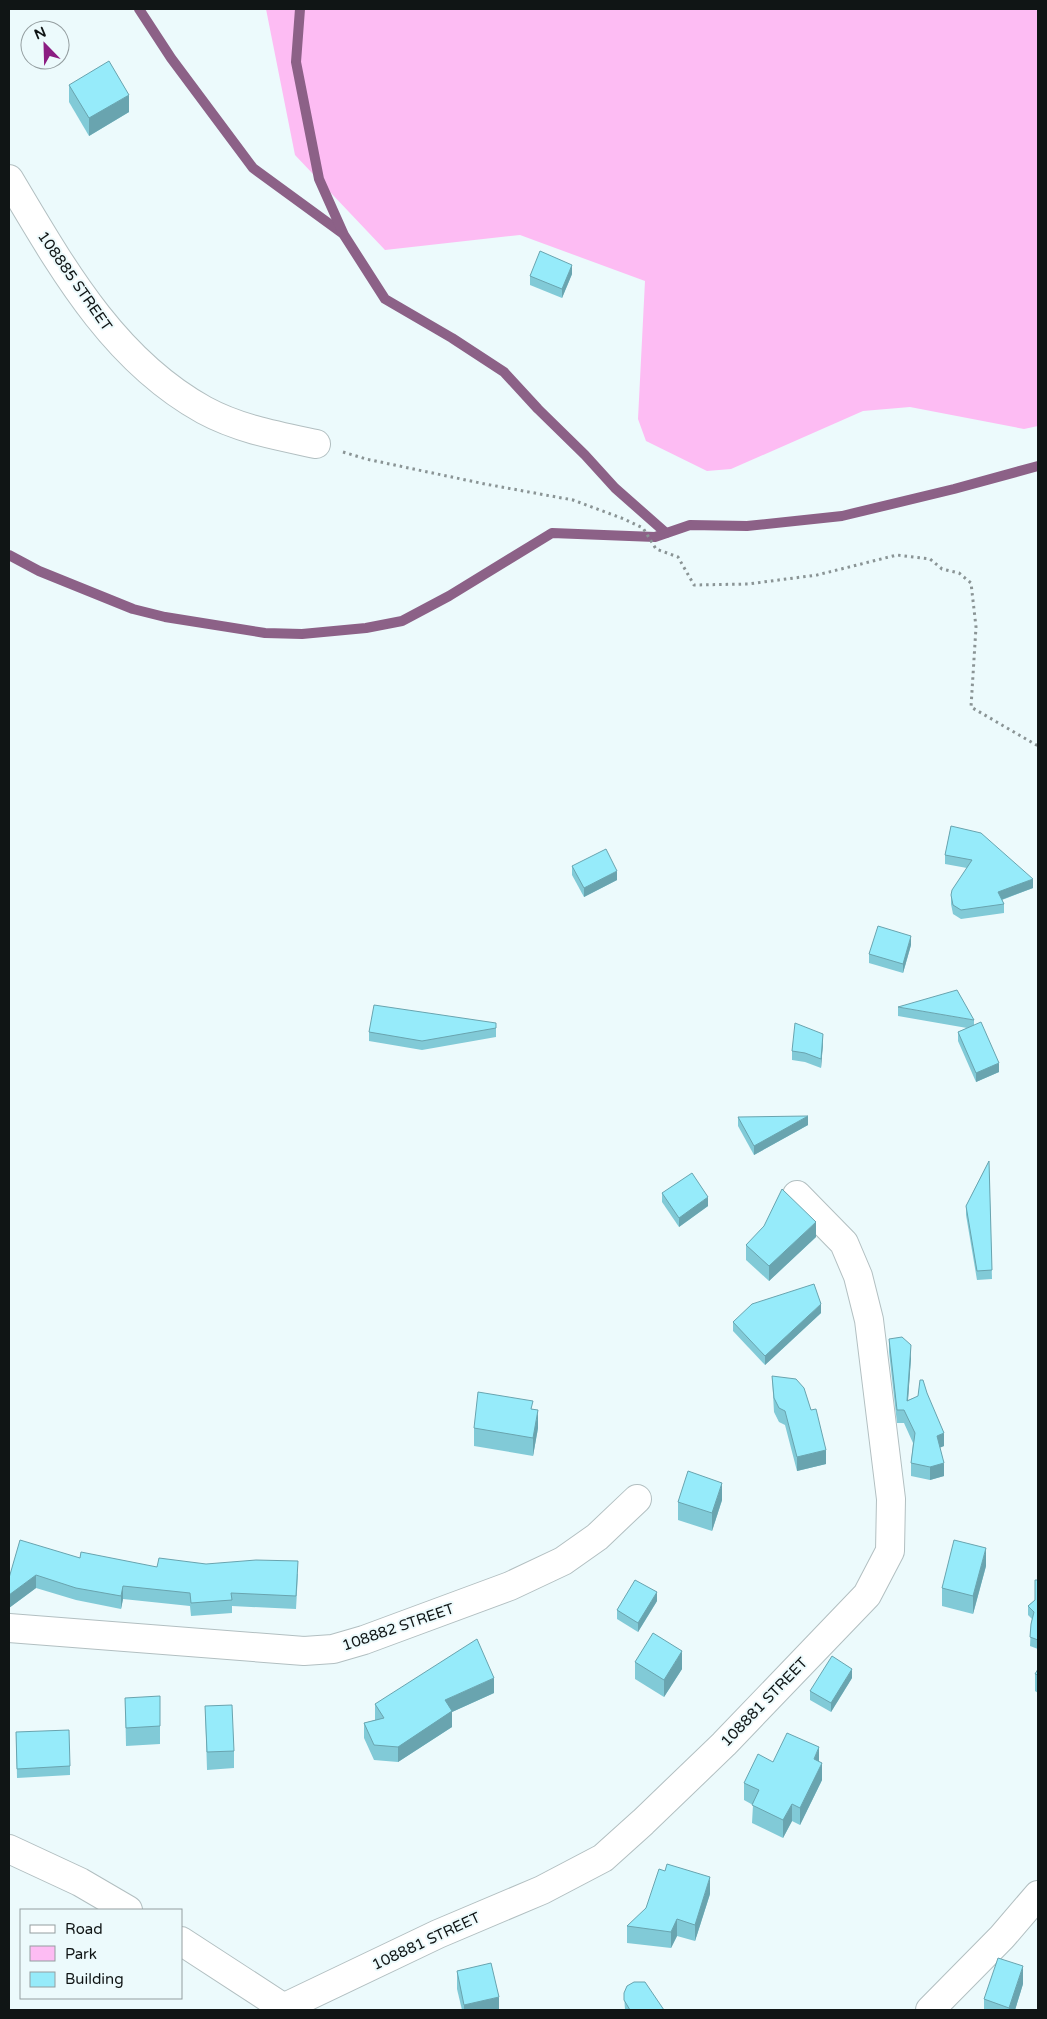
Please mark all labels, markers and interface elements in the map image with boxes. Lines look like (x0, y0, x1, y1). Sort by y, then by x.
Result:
north arrow (20, 20, 70, 70)
text: N (32, 23, 49, 44)
street label: 108885 STREET (34, 228, 116, 334)
street label: 108882 STREET (340, 1599, 456, 1655)
street label: 108881 STREET (717, 1654, 811, 1750)
street label: 108881 STREET (369, 1908, 483, 1974)
legend (20, 1909, 182, 1999)
text: Road (65, 1920, 103, 1938)
text: Park (65, 1945, 97, 1963)
text: Building (65, 1970, 124, 1988)

